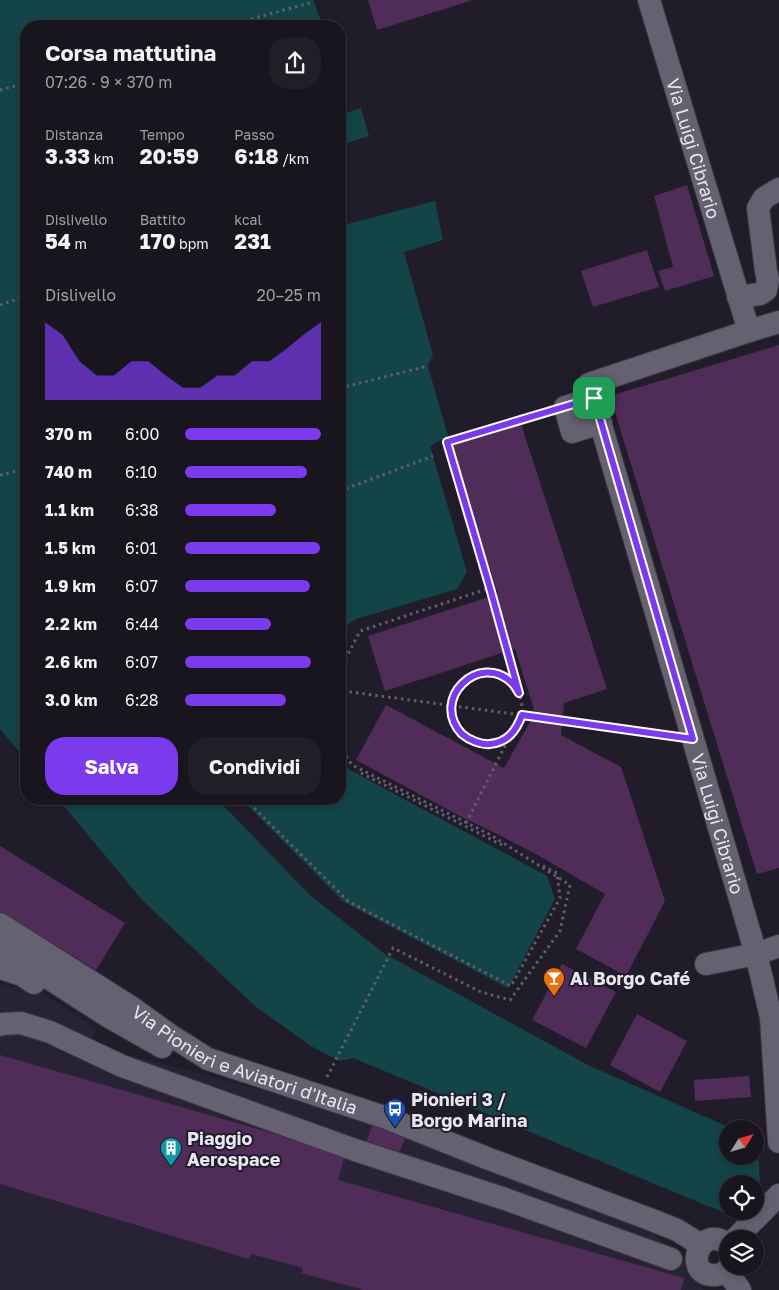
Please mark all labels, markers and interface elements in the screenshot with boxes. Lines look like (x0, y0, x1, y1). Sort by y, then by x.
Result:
button: share (269, 37, 321, 89)
text: Corsa mattutina (45, 39, 216, 66)
text: 07:26 · 9 × 370 m (45, 72, 172, 92)
street label: Via Luigi Cibrario (662, 76, 725, 221)
text: Distanza (45, 126, 103, 143)
text: Tempo (140, 126, 185, 143)
text: Passo (234, 126, 275, 143)
text: 3.33 (45, 143, 90, 169)
text: 20:59 (140, 143, 199, 169)
text: 6:18 (234, 143, 279, 169)
text: km (90, 150, 114, 167)
text: /km (279, 150, 309, 167)
text: Dislivello (45, 211, 107, 228)
text: Battito (140, 211, 186, 228)
text: kcal (234, 211, 262, 228)
text: 54 (45, 228, 71, 254)
text: 170 (140, 228, 176, 254)
text: 231 (234, 228, 271, 254)
text: m (71, 235, 87, 252)
text: bpm (176, 235, 209, 252)
text: Dislivello (45, 285, 116, 305)
text: 20–25 m (257, 285, 321, 305)
pin (573, 377, 615, 419)
icon: arrive (580, 384, 608, 412)
text: 370 m (45, 424, 92, 444)
text: 6:00 (125, 424, 159, 444)
text: 740 m (45, 462, 92, 482)
text: 6:10 (125, 462, 157, 482)
text: 1.1 km (45, 500, 94, 520)
text: 6:38 (125, 500, 159, 520)
text: 1.5 km (45, 538, 95, 558)
text: 6:01 (125, 538, 157, 558)
text: 1.9 km (45, 576, 96, 596)
text: 6:07 (125, 576, 158, 596)
text: 2.2 km (45, 614, 97, 634)
text: 6:44 (125, 614, 159, 634)
text: 2.6 km (45, 652, 97, 672)
text: 6:07 (125, 652, 158, 672)
text: 3.0 km (45, 690, 98, 710)
text: 6:28 (125, 690, 159, 710)
button: Salva (45, 737, 178, 795)
button: Condividi (188, 737, 321, 795)
street label: Via Luigi Cibrario (687, 751, 749, 897)
bar icon: Al Borgo Café (542, 966, 566, 997)
place label: Al Borgo Café (570, 967, 690, 989)
street label: Via Pionieri e Aviatori d'Italia (128, 1000, 360, 1119)
place label: Pionieri 3 / Borgo Marina (411, 1088, 527, 1131)
bus stop icon: Pionieri 3 / Borgo Marina (383, 1097, 407, 1128)
north arrow (719, 1120, 764, 1165)
map controls (719, 1120, 764, 1275)
place label: Piaggio Aerospace (187, 1127, 281, 1170)
building icon: Piaggio Aerospace (159, 1136, 183, 1167)
button: locate (719, 1175, 764, 1220)
button: layers (719, 1230, 764, 1275)

